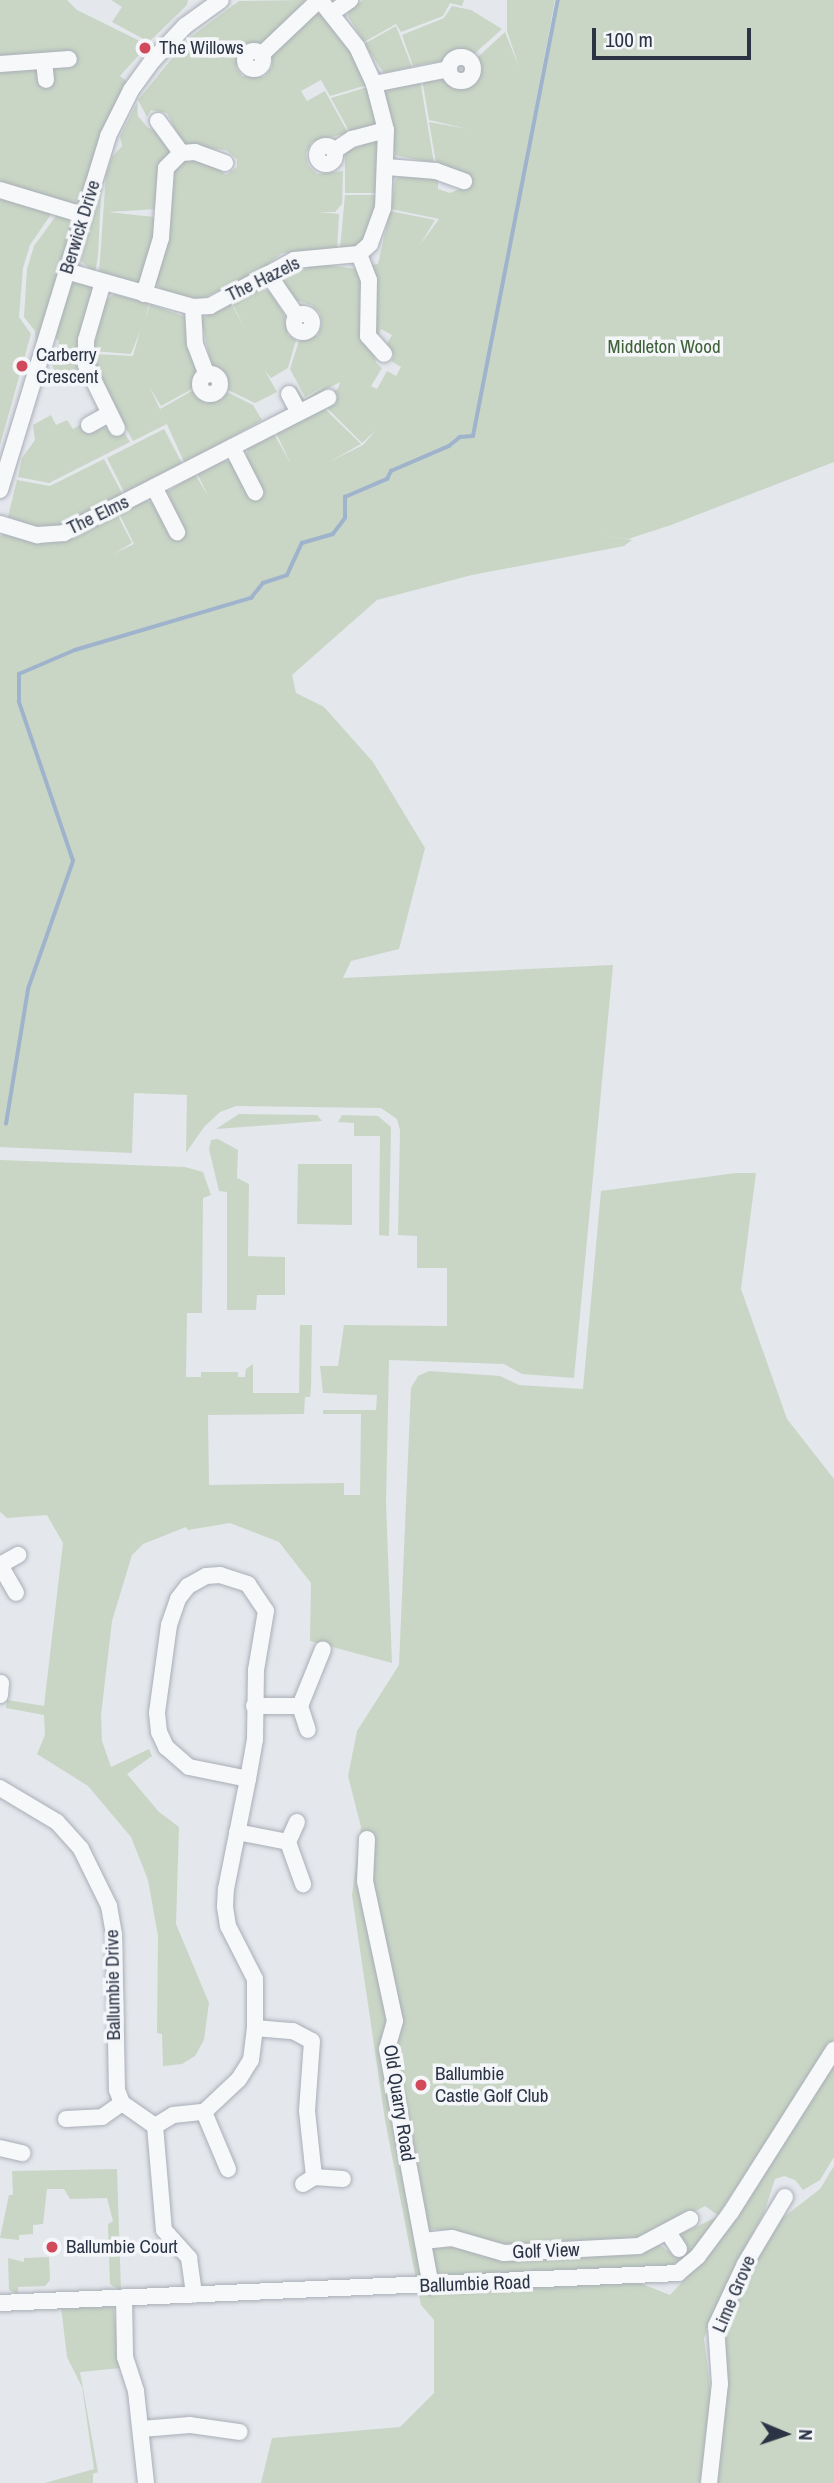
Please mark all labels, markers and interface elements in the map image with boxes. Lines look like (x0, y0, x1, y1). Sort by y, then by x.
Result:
scale bar (596, 14, 755, 58)
text: 100 m (605, 25, 653, 54)
place label: The Willows (159, 37, 244, 59)
marker: The Willows (137, 40, 153, 56)
street label: Berwick Drive (55, 177, 105, 277)
street label: The Hazels (223, 251, 303, 307)
park label: Middleton Wood (607, 336, 721, 358)
place label: Carberry Crescent (36, 344, 98, 388)
marker: Carberry Crescent (14, 358, 30, 374)
street label: The Elms (63, 490, 133, 540)
street label: Ballumbie Drive (101, 1929, 125, 2041)
street label: Old Quarry Road (379, 2043, 419, 2163)
place label: Ballumbie Castle Golf Club (435, 2063, 548, 2107)
marker: Ballumbie Castle Golf Club (413, 2077, 429, 2093)
place label: Ballumbie Court (66, 2236, 178, 2258)
street label: Golf View (512, 2238, 580, 2264)
marker: Ballumbie Court (44, 2239, 60, 2255)
street label: Lime Grove (708, 2252, 760, 2336)
street label: Ballumbie Road (419, 2271, 531, 2297)
north arrow (750, 2399, 820, 2469)
text: N (793, 2429, 819, 2441)

